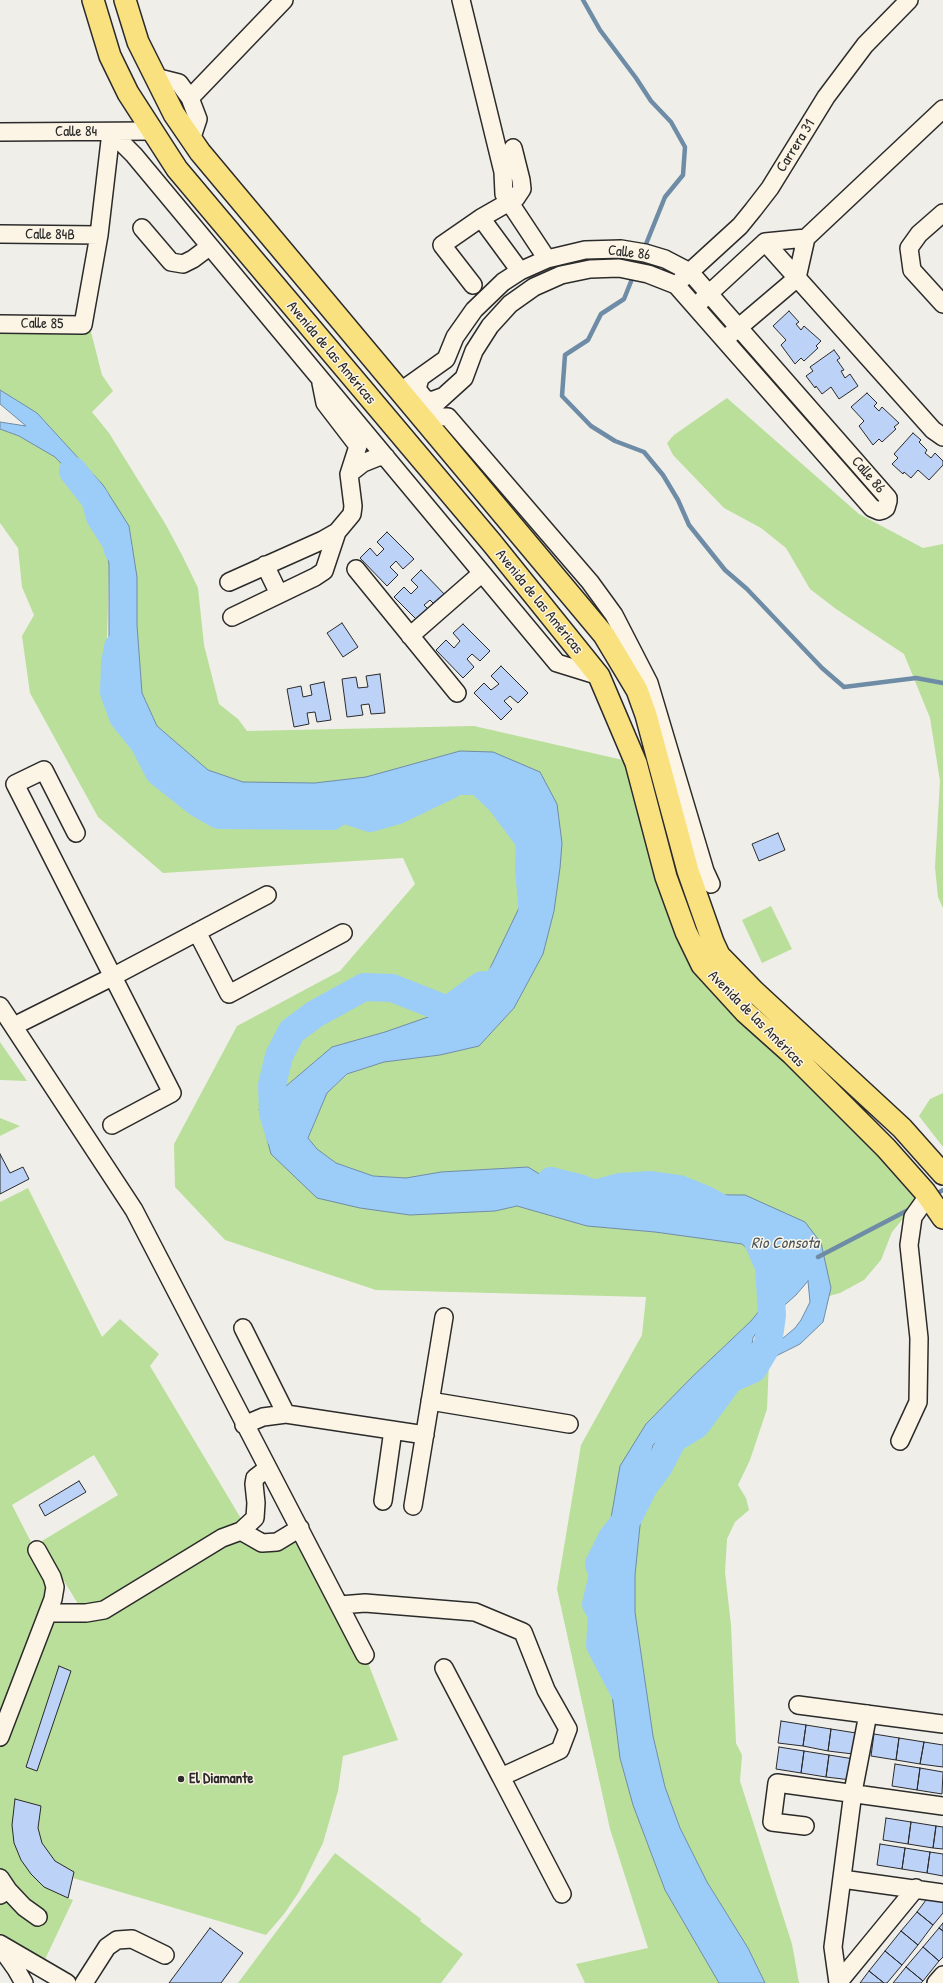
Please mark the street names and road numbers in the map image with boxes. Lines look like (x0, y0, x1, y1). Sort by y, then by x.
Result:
street label: Carrera 31 (773, 116, 819, 176)
street label: Calle 84 (55, 123, 97, 141)
street label: Calle 84B (25, 226, 75, 244)
street label: Calle 86 (607, 241, 651, 265)
street label: Avenida de las Américas (283, 298, 379, 408)
street label: Calle 85 (20, 315, 64, 333)
street label: Calle 86 (847, 453, 889, 497)
street label: Avenida de las Américas (491, 546, 587, 658)
street label: Avenida de las Américas (704, 967, 808, 1071)

